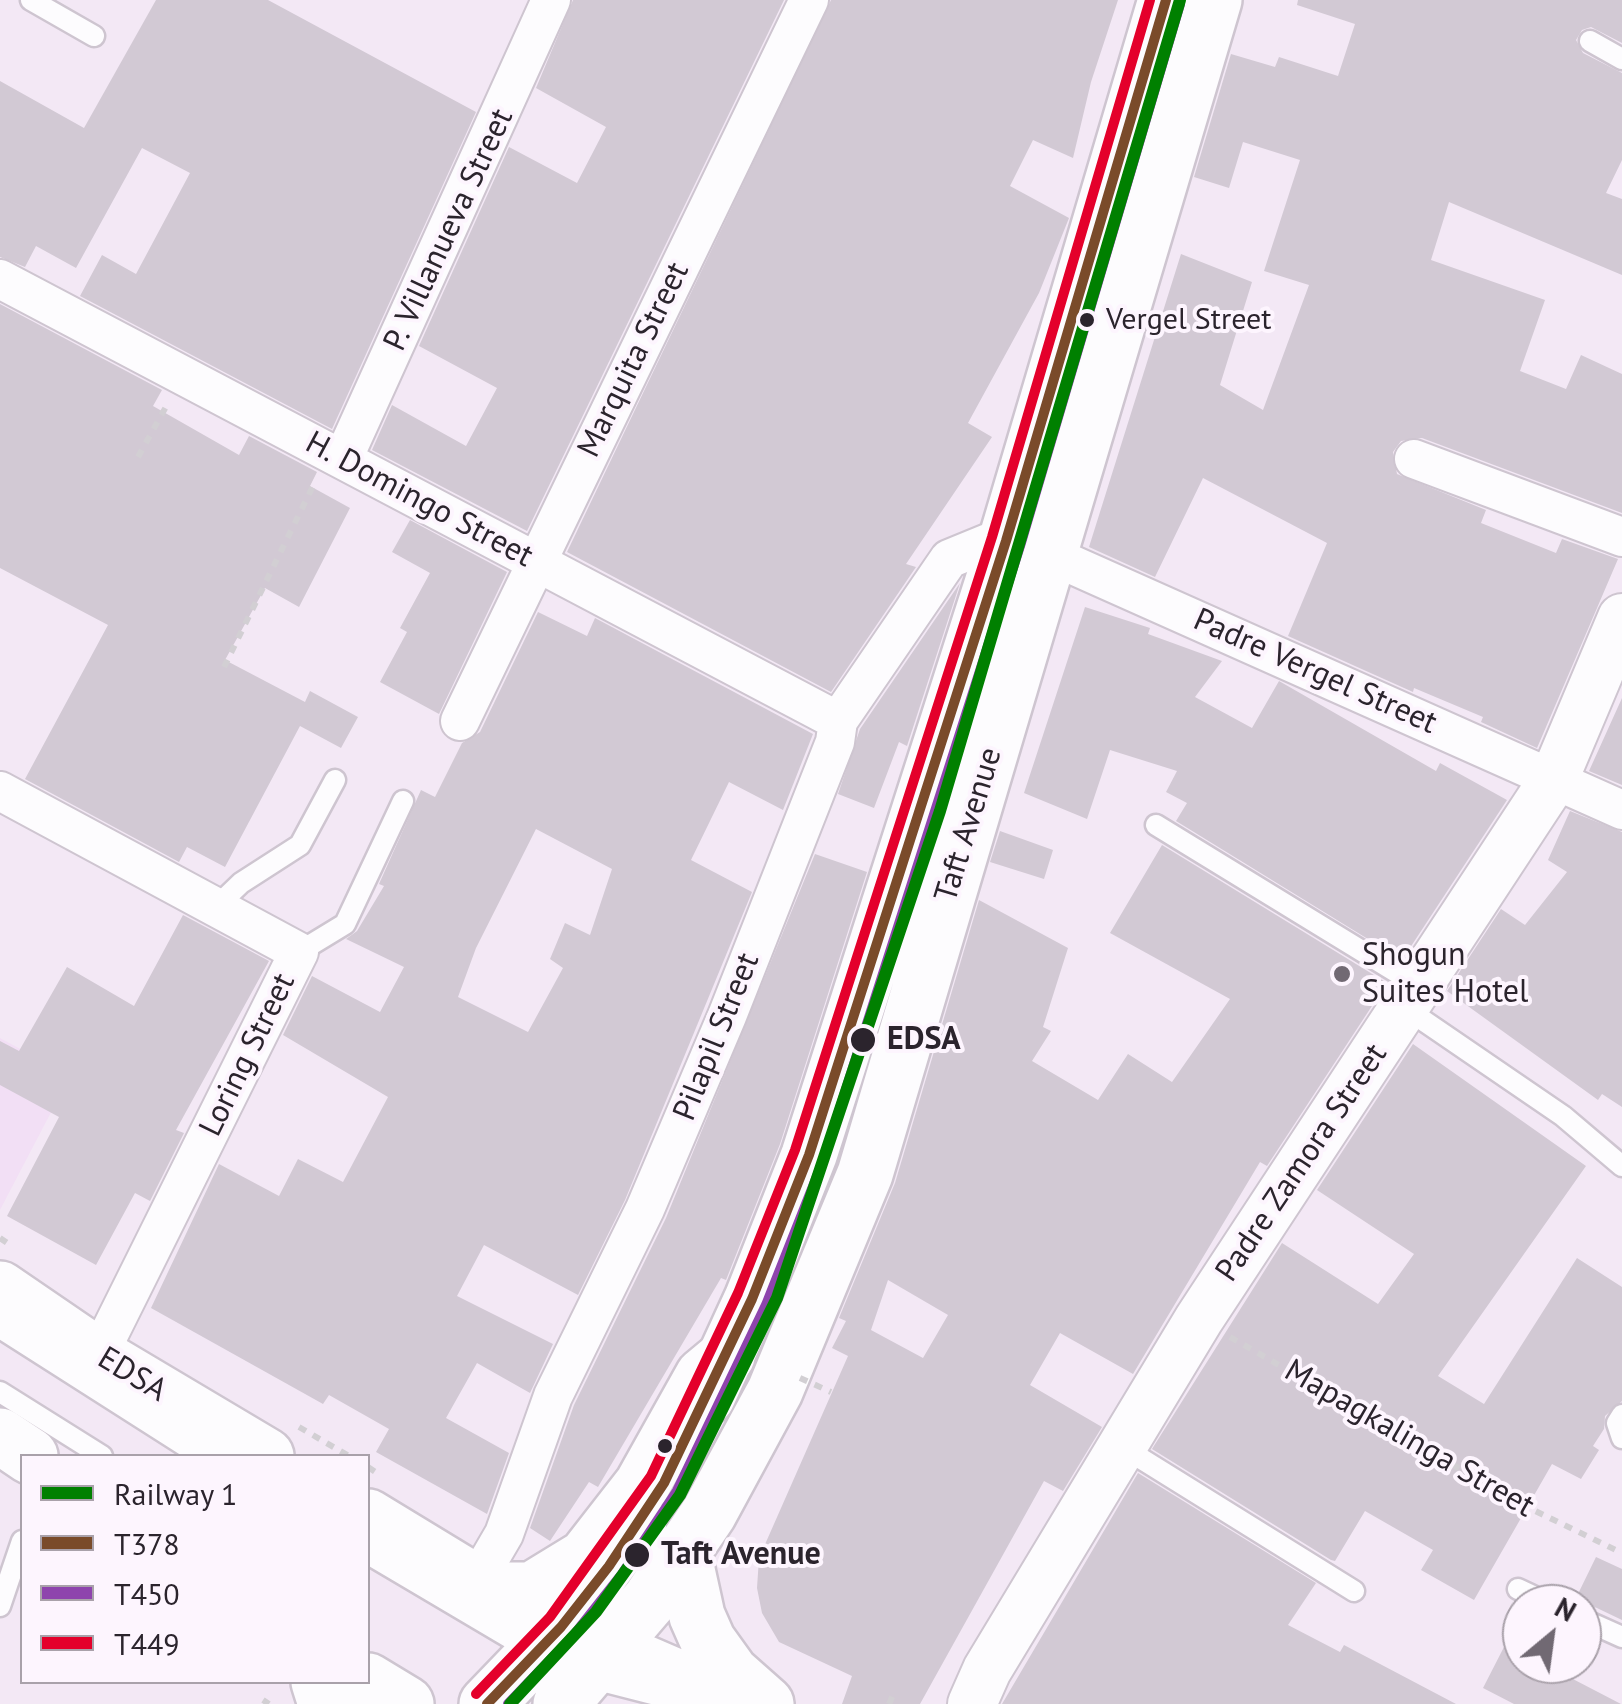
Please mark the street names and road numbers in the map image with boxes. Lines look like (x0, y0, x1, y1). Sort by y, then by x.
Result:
street label: P. Villanueva Street (376, 103, 522, 357)
street label: Marquita Street (570, 256, 698, 464)
street label: H. Domingo Street (299, 424, 539, 576)
street label: Padre Vergel Street (1187, 601, 1443, 743)
street label: Taft Avenue (927, 743, 1011, 907)
street label: Pilapil Street (666, 948, 768, 1126)
street label: Loring Street (192, 967, 304, 1143)
street label: Padre Zamora Street (1208, 1037, 1396, 1289)
street label: EDSA (90, 1340, 174, 1410)
street label: Mapagkalinga Street (1278, 1352, 1540, 1526)

